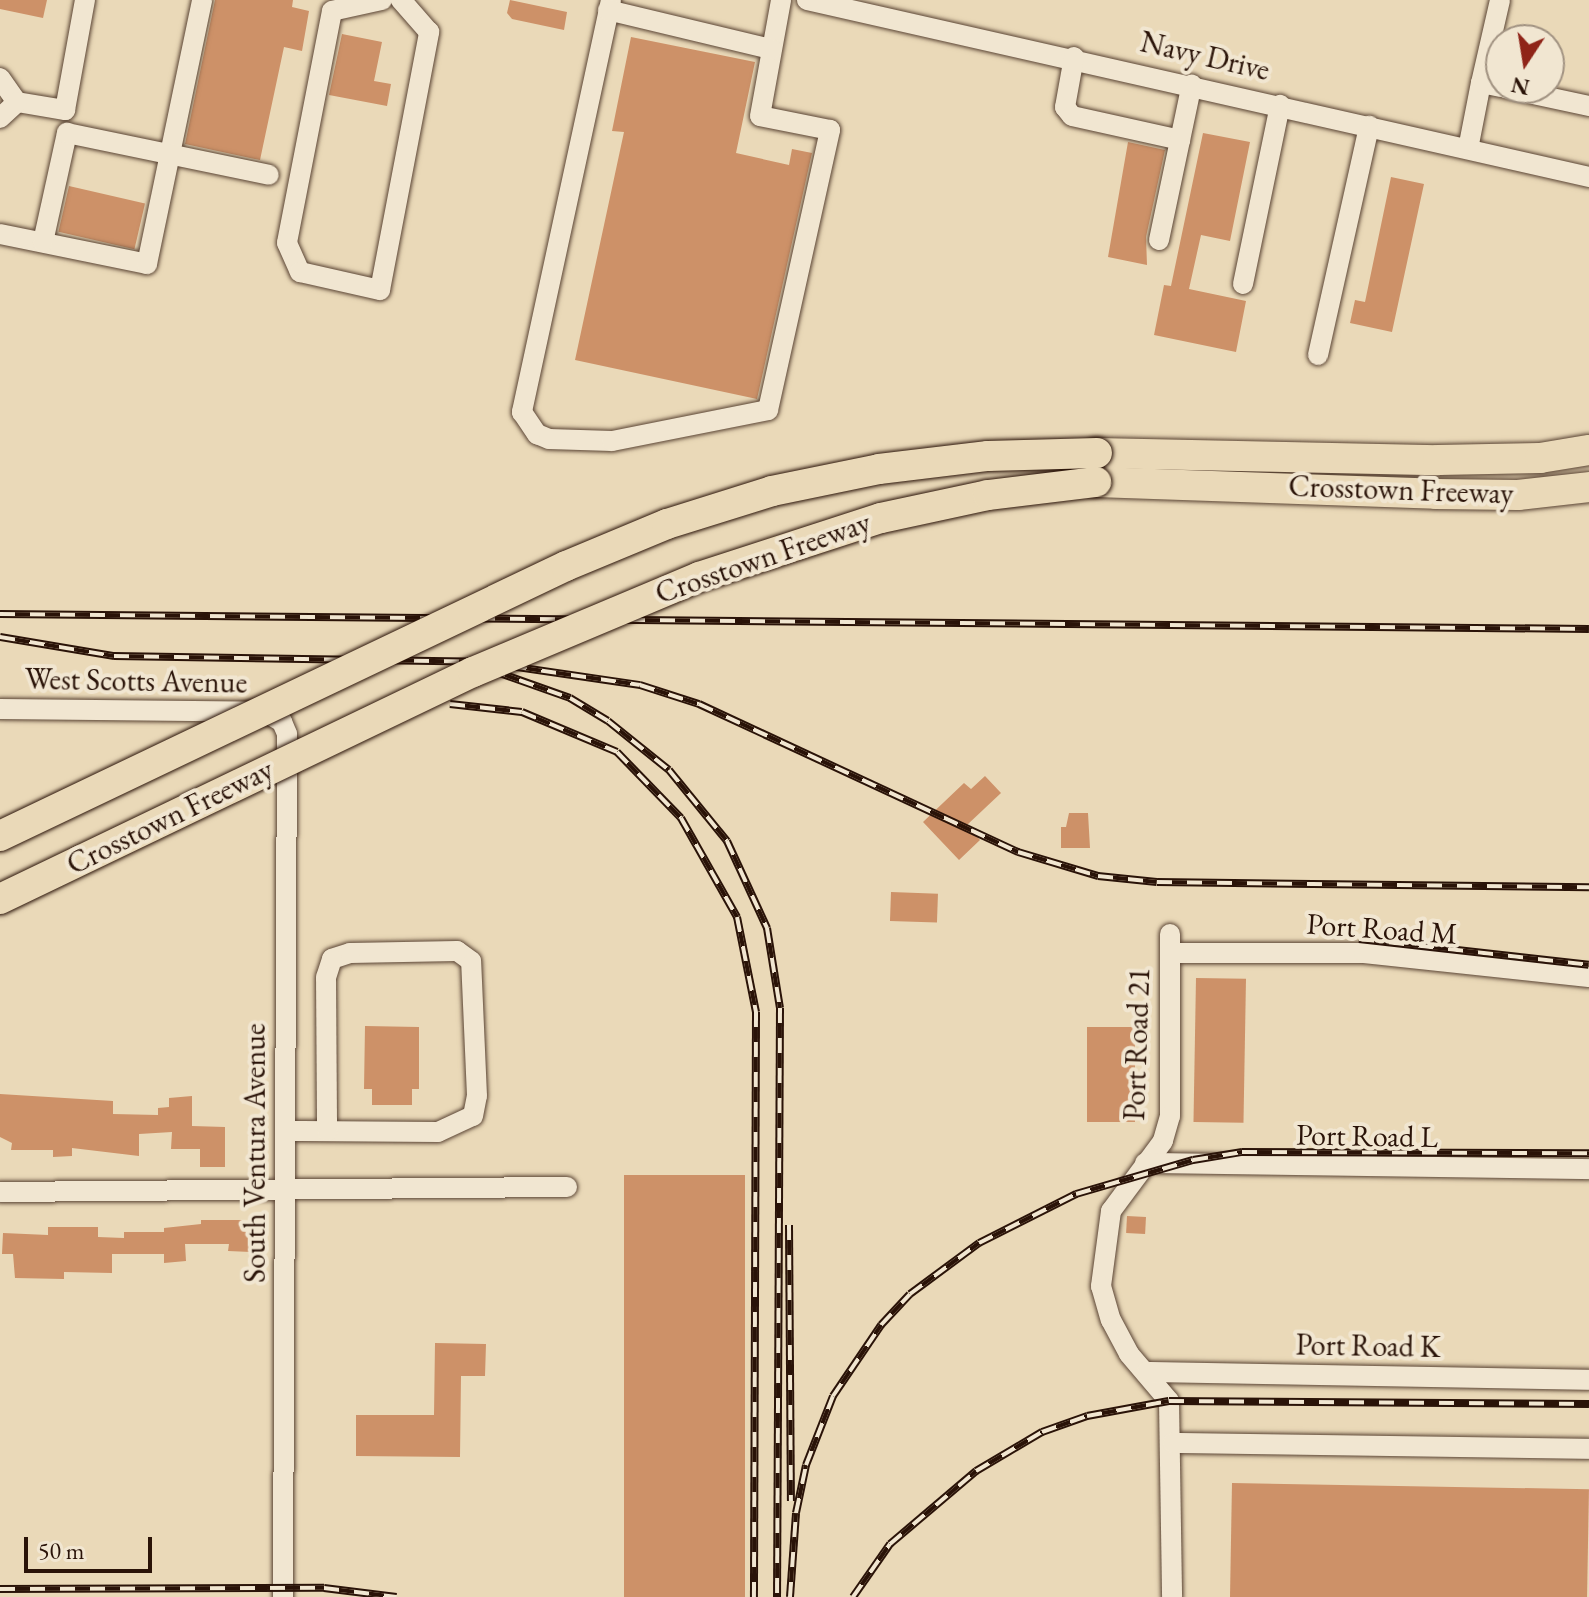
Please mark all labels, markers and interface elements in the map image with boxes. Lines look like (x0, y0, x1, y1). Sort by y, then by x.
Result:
street label: Navy Drive (1137, 24, 1273, 88)
north arrow (1485, 24, 1565, 104)
text: N (1509, 70, 1532, 102)
street label: Crosstown Freeway (1288, 468, 1514, 512)
street label: Crosstown Freeway (651, 504, 875, 612)
street label: West Scotts Avenue (25, 661, 247, 701)
street label: Crosstown Freeway (61, 751, 279, 883)
street label: Port Road M (1305, 906, 1459, 952)
street label: Port Road 21 (1116, 967, 1158, 1121)
street label: South Ventura Avenue (237, 1023, 273, 1283)
street label: Port Road L (1296, 1117, 1438, 1155)
street label: Port Road K (1295, 1327, 1441, 1365)
scale bar (28, 1521, 156, 1571)
text: 50 m (38, 1535, 85, 1566)

